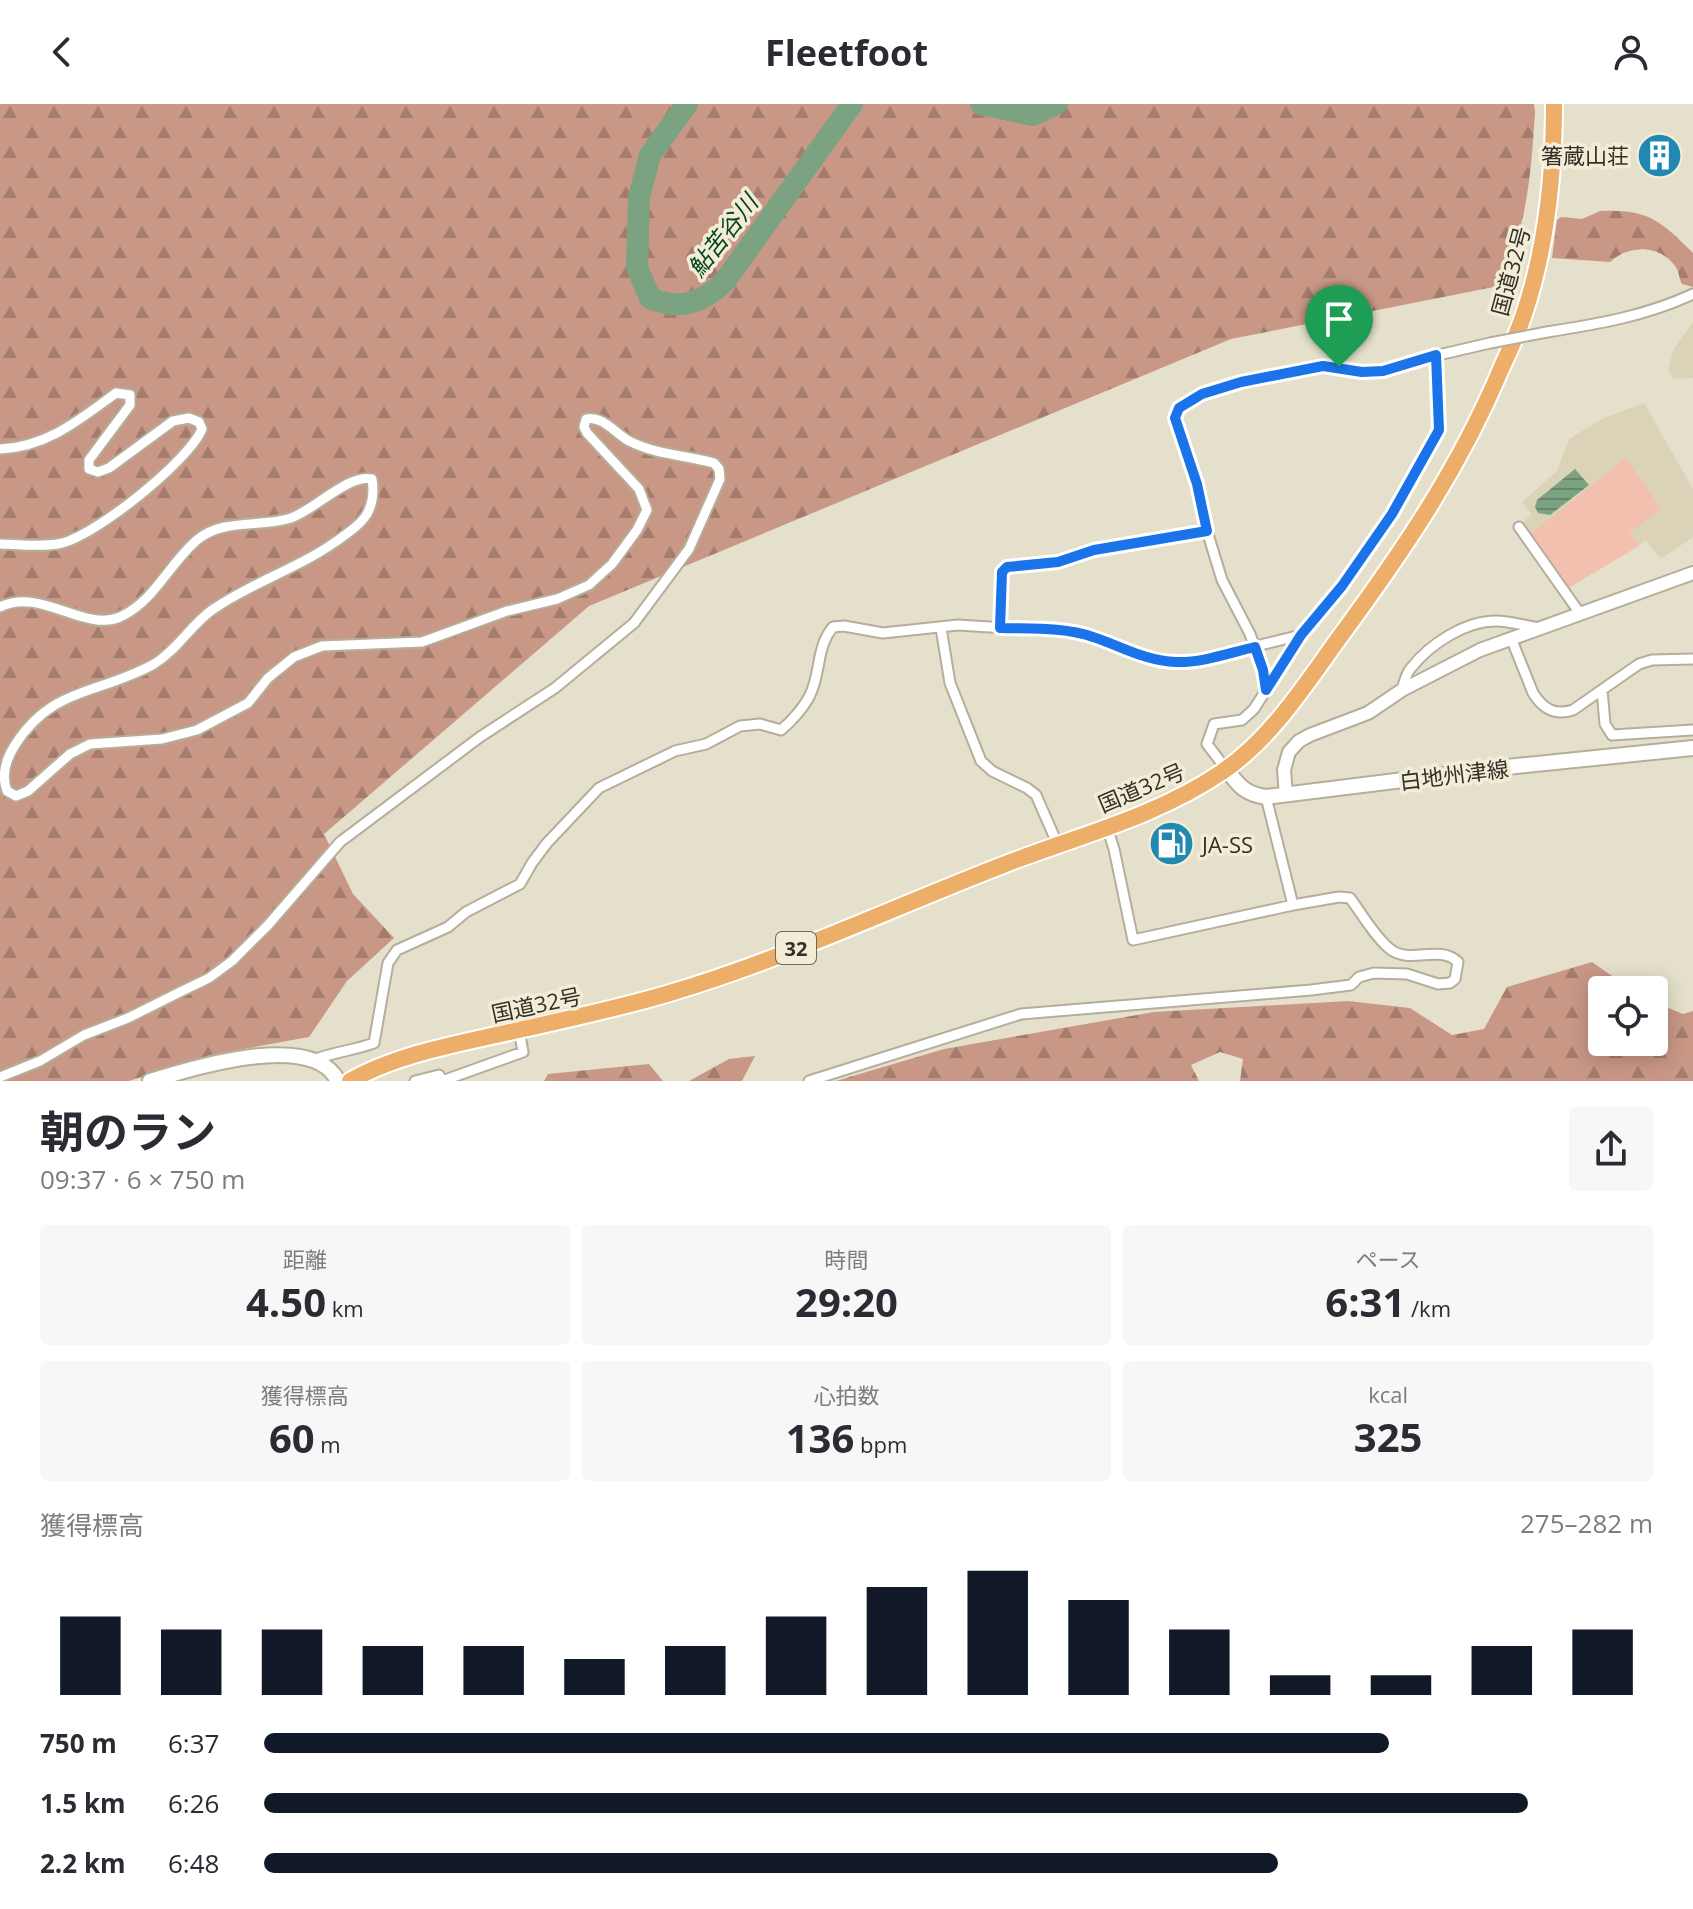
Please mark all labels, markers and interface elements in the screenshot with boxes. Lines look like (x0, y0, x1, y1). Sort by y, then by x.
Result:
text: Fleetfoot (765, 28, 928, 77)
icon: back (40, 30, 84, 74)
icon: person (1609, 30, 1653, 74)
building icon: 箸蔵山荘 (1636, 131, 1684, 179)
place label: 箸蔵山荘 (1541, 140, 1629, 170)
water label: 鮎苦谷川 (679, 185, 766, 283)
street label: 国道32号 (1484, 223, 1536, 319)
pin (1305, 285, 1373, 367)
icon: arrive (1317, 297, 1361, 341)
street label: 白地州津線 (1398, 752, 1510, 796)
street label: 国道32号 (1093, 755, 1189, 819)
fuel station icon: JA-SS (1147, 820, 1195, 868)
place label: JA-SS (1200, 829, 1253, 859)
road number: 32 (776, 932, 816, 964)
map controls (1588, 976, 1668, 1056)
button: locate (1588, 976, 1668, 1056)
street label: 国道32号 (488, 980, 584, 1028)
text: 朝のラン (40, 1101, 216, 1161)
button: share (1569, 1107, 1653, 1191)
text: 09:37 · 6 × 750 m (40, 1161, 245, 1197)
text: 距離 (283, 1244, 327, 1274)
text: 時間 (824, 1244, 869, 1274)
text: ペース (1356, 1244, 1421, 1274)
text: 4.50 (246, 1274, 326, 1329)
text: 29:20 (795, 1274, 898, 1329)
text: 6:31 (1325, 1274, 1405, 1329)
text: km (326, 1293, 364, 1323)
text: /km (1405, 1293, 1451, 1323)
text: kcal (1368, 1379, 1408, 1409)
text: 獲得標高 (261, 1380, 349, 1410)
text: 心拍数 (813, 1380, 880, 1410)
text: 325 (1354, 1409, 1422, 1464)
text: 60 (269, 1410, 315, 1465)
text: 136 (786, 1410, 854, 1465)
text: m (315, 1429, 341, 1459)
text: bpm (854, 1429, 907, 1459)
text: 275–282 m (1520, 1505, 1653, 1541)
text: 獲得標高 (40, 1507, 144, 1543)
text: 750 m (40, 1725, 117, 1761)
text: 6:37 (168, 1725, 219, 1761)
text: 1.5 km (40, 1785, 126, 1821)
text: 6:26 (168, 1785, 219, 1821)
text: 2.2 km (40, 1845, 126, 1881)
text: 6:48 (168, 1845, 219, 1881)

